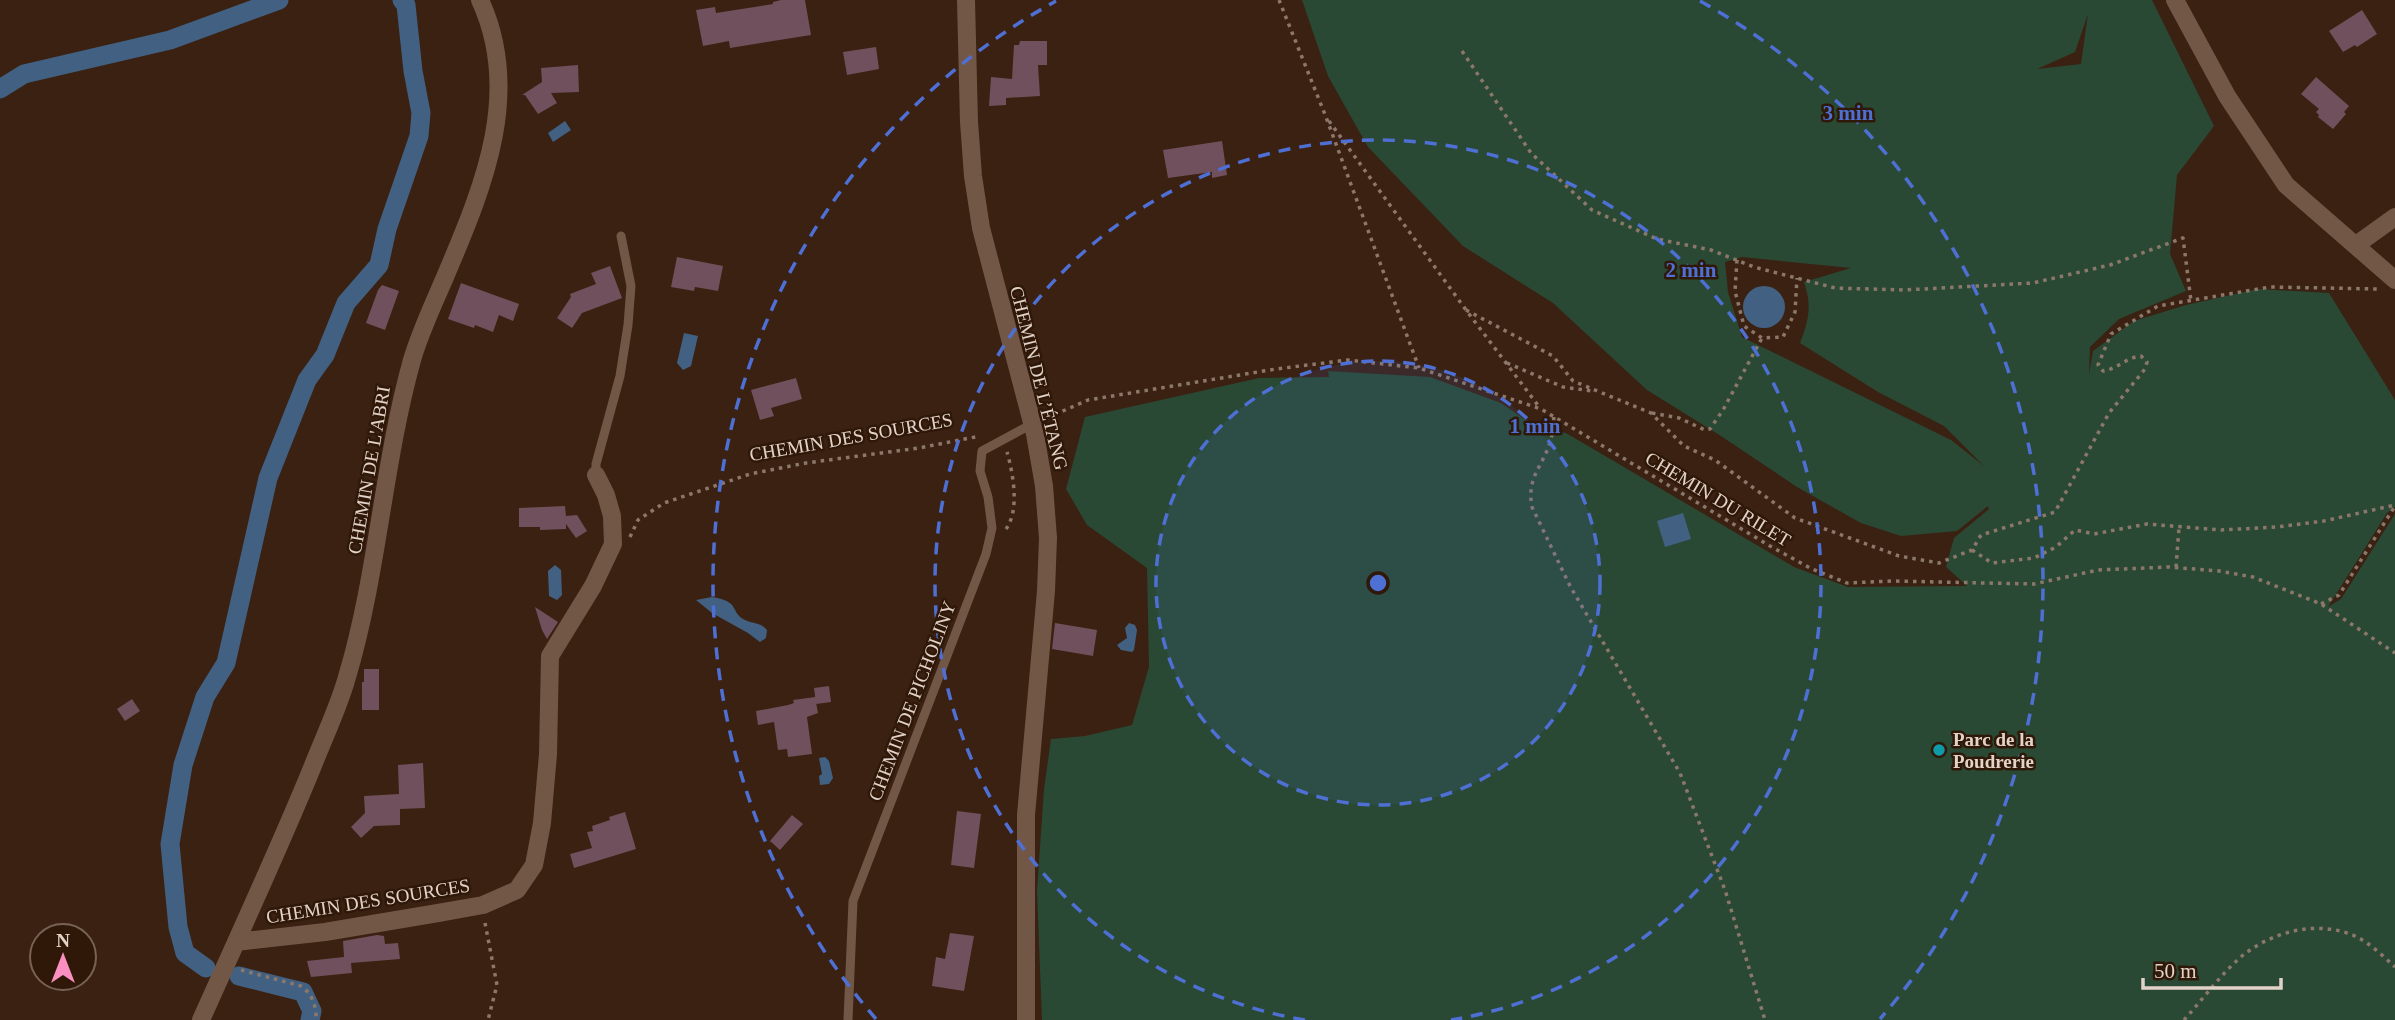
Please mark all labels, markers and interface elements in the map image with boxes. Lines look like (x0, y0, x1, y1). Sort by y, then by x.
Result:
text: 3 min (1823, 101, 1874, 125)
text: 2 min (1666, 258, 1717, 282)
street label: CHEMIN DE L’ÉTANG (1006, 284, 1072, 472)
street label: CHEMIN DE L'ABRI (344, 384, 394, 556)
street label: CHEMIN DES SOURCES (748, 409, 954, 465)
text: 1 min (1510, 414, 1561, 438)
street label: CHEMIN DU RILET (1642, 447, 1795, 551)
centre of rings (1366, 571, 1390, 595)
street label: CHEMIN DE PICHOLINY (864, 598, 960, 804)
place label: Parc de la Poudrerie (1953, 729, 2034, 772)
marker: Parc de la Poudrerie (1931, 742, 1947, 758)
street label: CHEMIN DES SOURCES (265, 875, 471, 927)
north arrow (28, 922, 98, 992)
text: N (56, 930, 70, 951)
scale bar (2143, 946, 2281, 990)
text: 50 m (2154, 959, 2197, 983)

